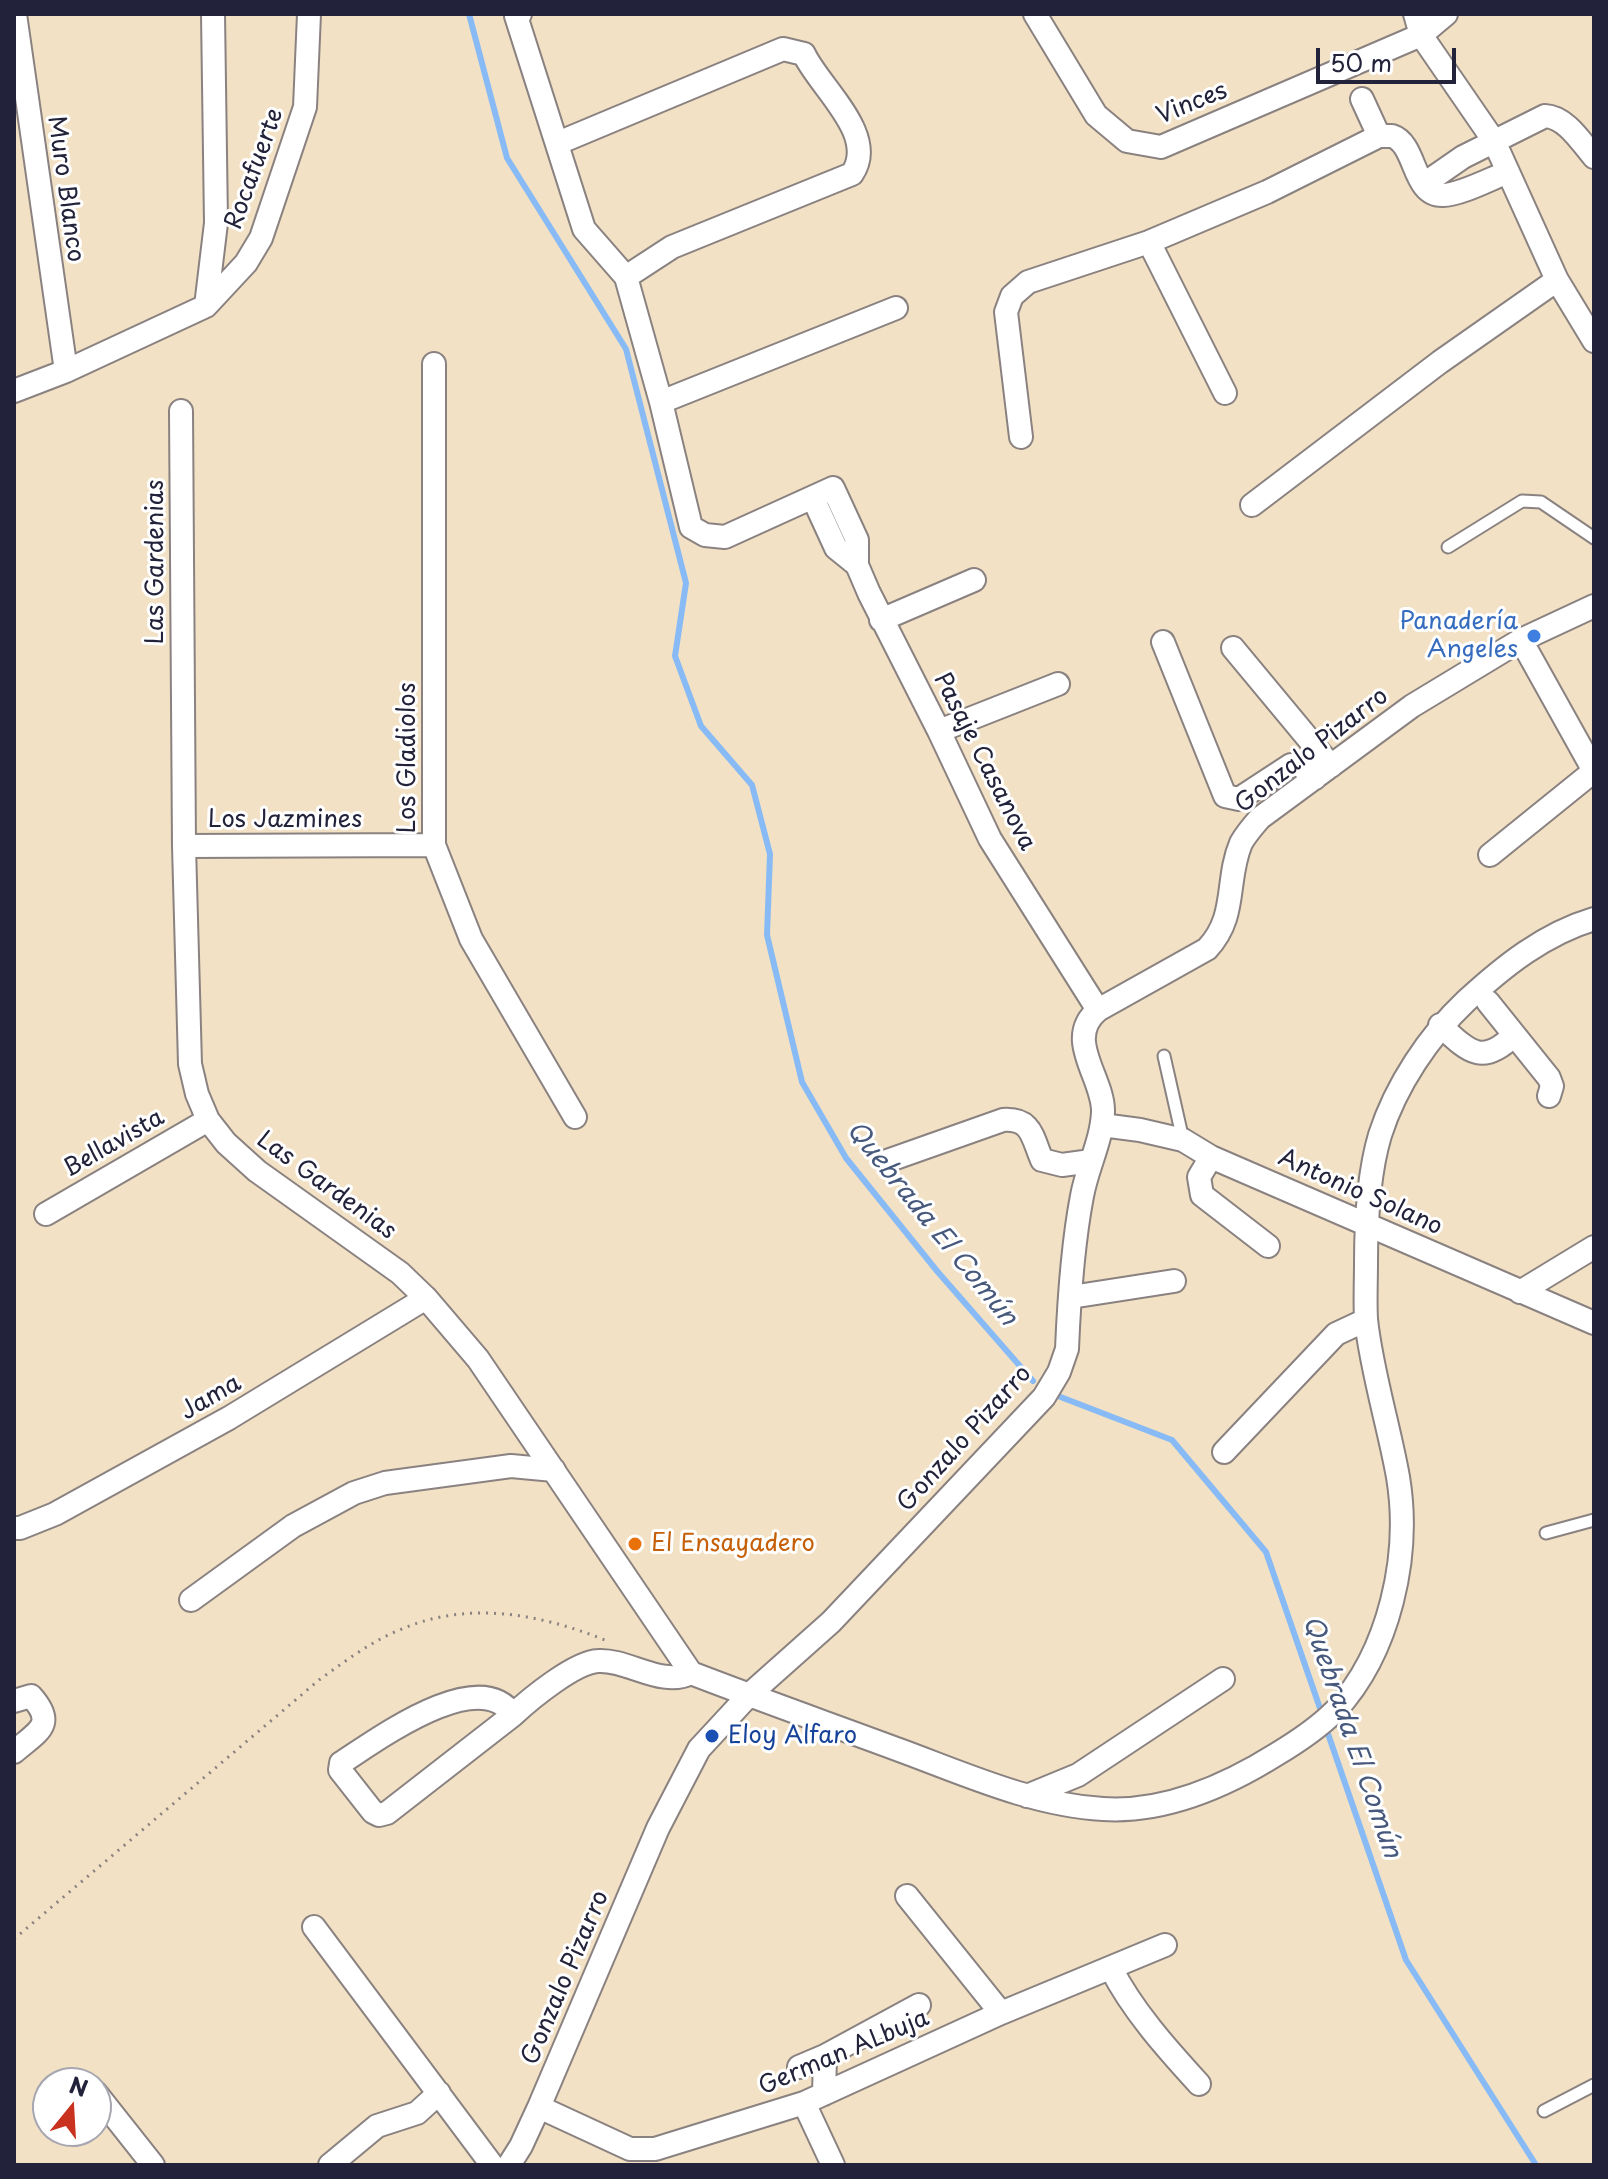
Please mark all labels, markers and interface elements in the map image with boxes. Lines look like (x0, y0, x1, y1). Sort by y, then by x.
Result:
scale bar (1320, 32, 1460, 82)
text: 50 m (1330, 44, 1392, 80)
street label: Vinces (1153, 77, 1231, 131)
street label: Rocafuerte (220, 105, 290, 233)
street label: Muro Blanco (40, 114, 90, 264)
street label: Las Gardenias (142, 479, 170, 645)
place label: Panadería Angeles (1399, 608, 1518, 664)
marker: Panadería Angeles (1525, 627, 1543, 645)
street label: Pasaje Casanova (927, 668, 1041, 856)
street label: Los Gladiolos (394, 682, 422, 834)
street label: Gonzalo Pizarro (1230, 682, 1394, 820)
street label: Los Jazmines (208, 806, 362, 834)
street label: Bellavista (58, 1104, 170, 1184)
water label: Quebrada El Común (839, 1116, 1023, 1332)
street label: Las Gardenias (251, 1126, 401, 1246)
street label: Antonio Solano (1273, 1144, 1447, 1242)
street label: Gonzalo Pizarro (892, 1360, 1038, 1518)
street label: Jama (176, 1369, 246, 1427)
place label: El Ensayadero (651, 1530, 815, 1558)
marker: El Ensayadero (626, 1535, 644, 1553)
water label: Quebrada El Común (1295, 1612, 1407, 1862)
place label: Eloy Alfaro (728, 1722, 857, 1750)
marker: Eloy Alfaro (703, 1727, 721, 1745)
street label: Gonzalo Pizarro (516, 1887, 616, 2069)
street label: German ALbuja (755, 2004, 933, 2102)
north arrow (32, 2067, 112, 2147)
text: N (66, 2067, 92, 2104)

